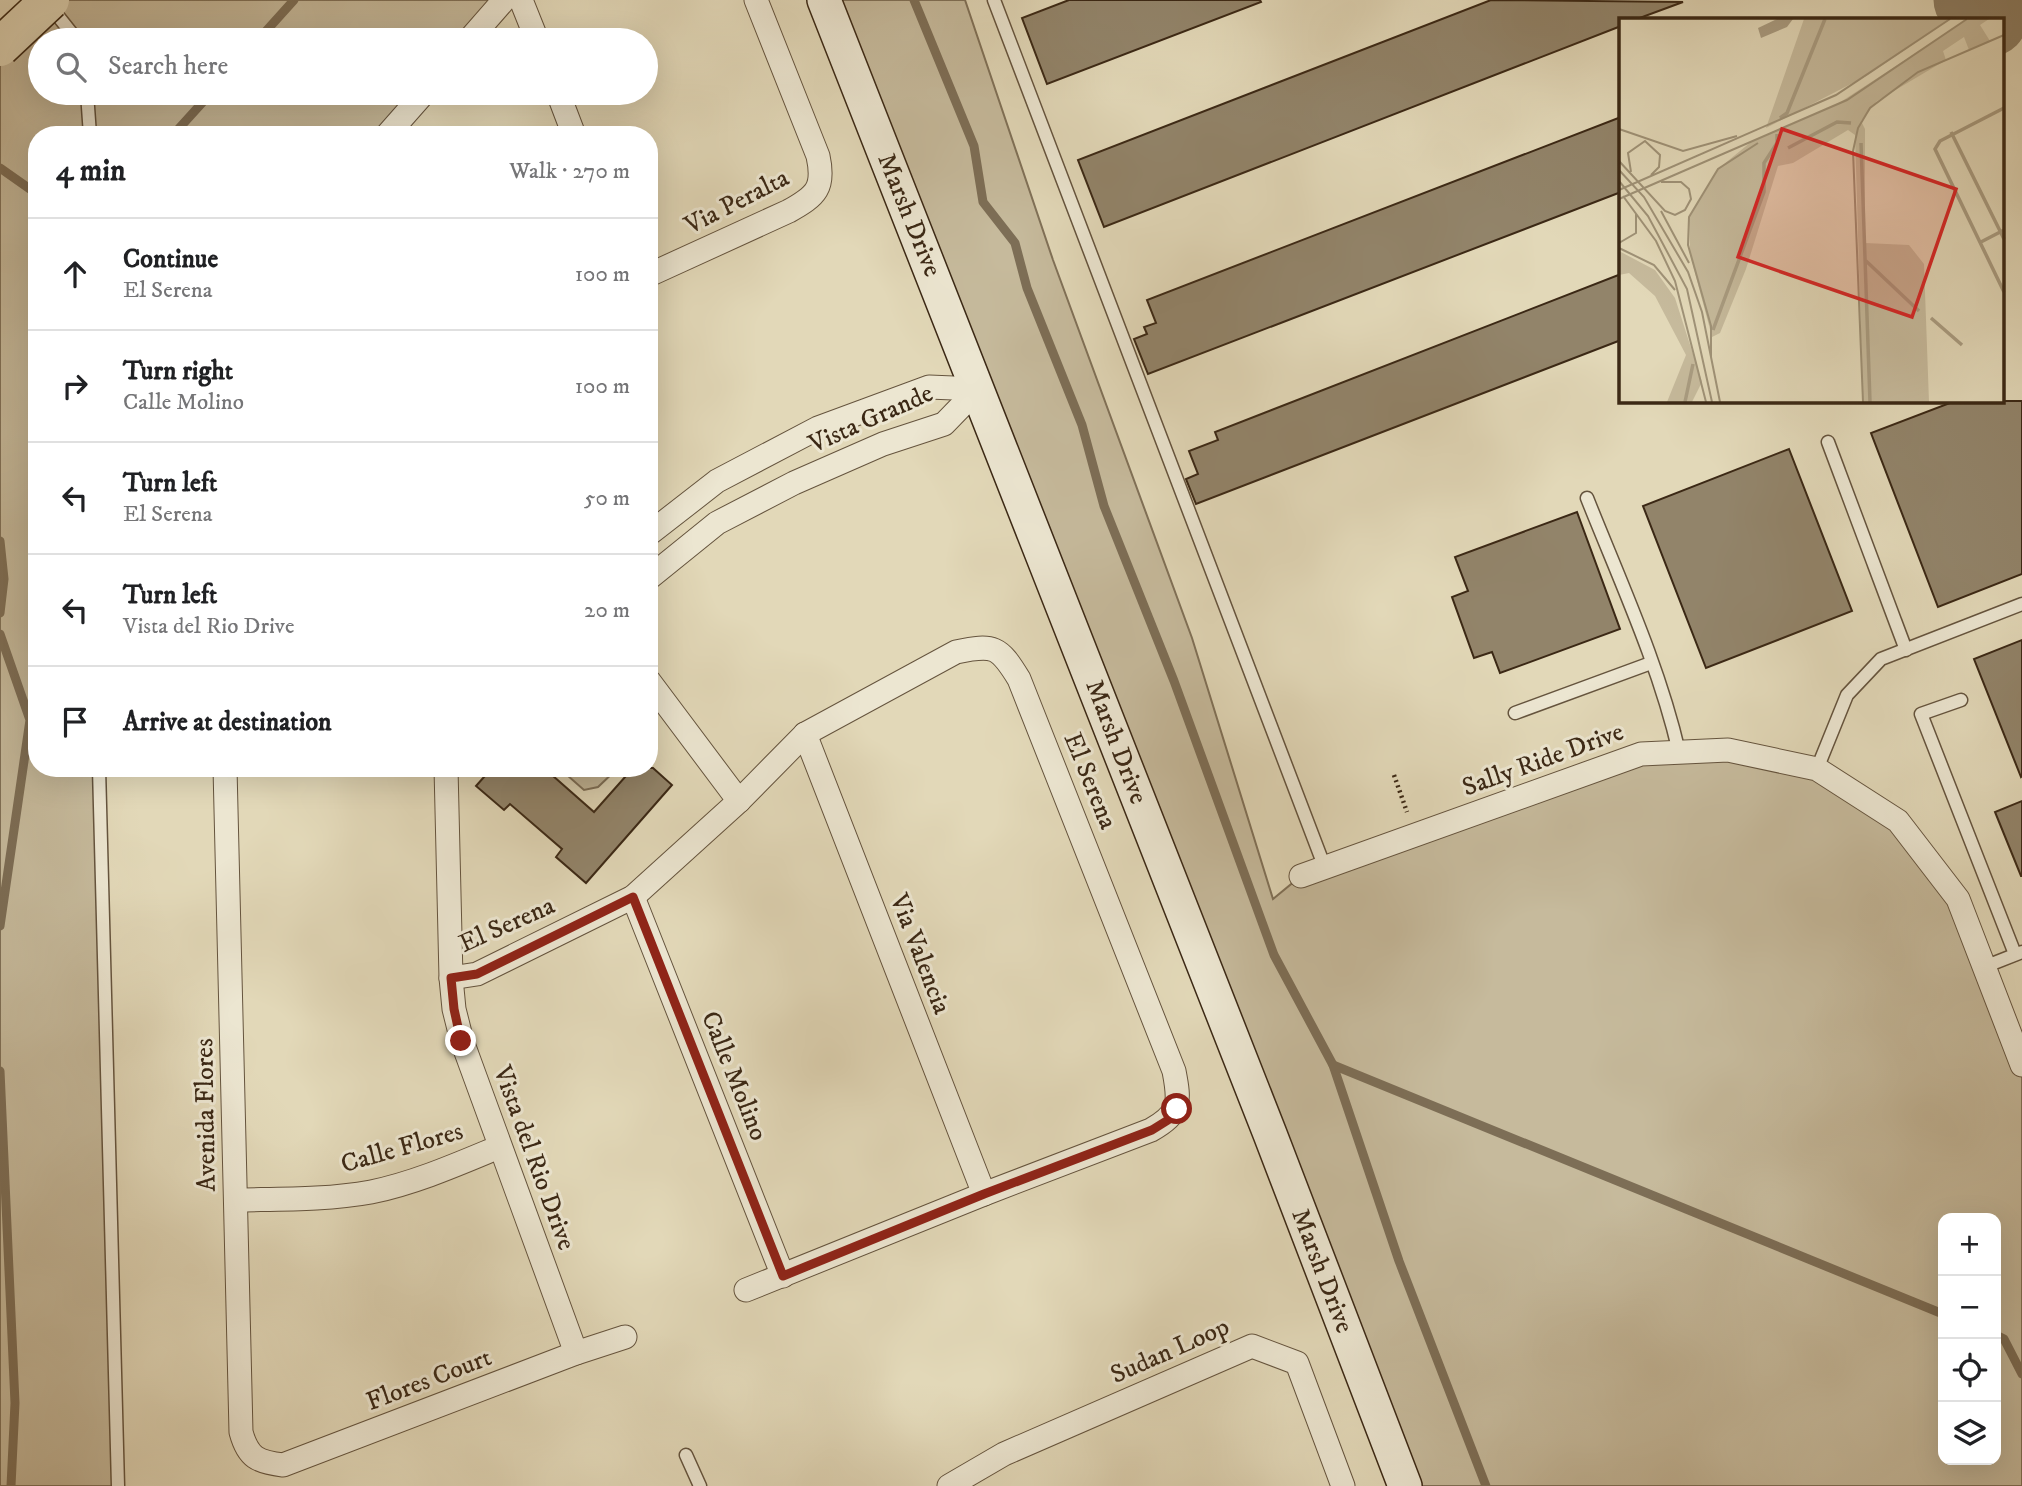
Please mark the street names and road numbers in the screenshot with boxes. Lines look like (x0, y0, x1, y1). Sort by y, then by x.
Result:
street label: Marsh Drive (869, 148, 949, 282)
street label: Via Peralta (678, 162, 795, 243)
street label: Vista Grande (803, 377, 938, 461)
street label: Marsh Drive (1077, 675, 1155, 809)
street label: Sally Ride Drive (1458, 716, 1628, 804)
street label: El Serena (1056, 728, 1124, 834)
street label: Via Valencia (882, 888, 958, 1019)
street label: El Serena (454, 889, 560, 961)
street label: Calle Molino (693, 1006, 775, 1146)
street label: Avenida Flores (188, 1038, 224, 1192)
street label: Vista del Rio Drive (485, 1060, 583, 1255)
street label: Calle Flores (337, 1115, 467, 1181)
street label: Marsh Drive (1283, 1204, 1361, 1338)
street label: Sudan Loop (1106, 1310, 1234, 1392)
street label: Flores Court (362, 1341, 496, 1419)

